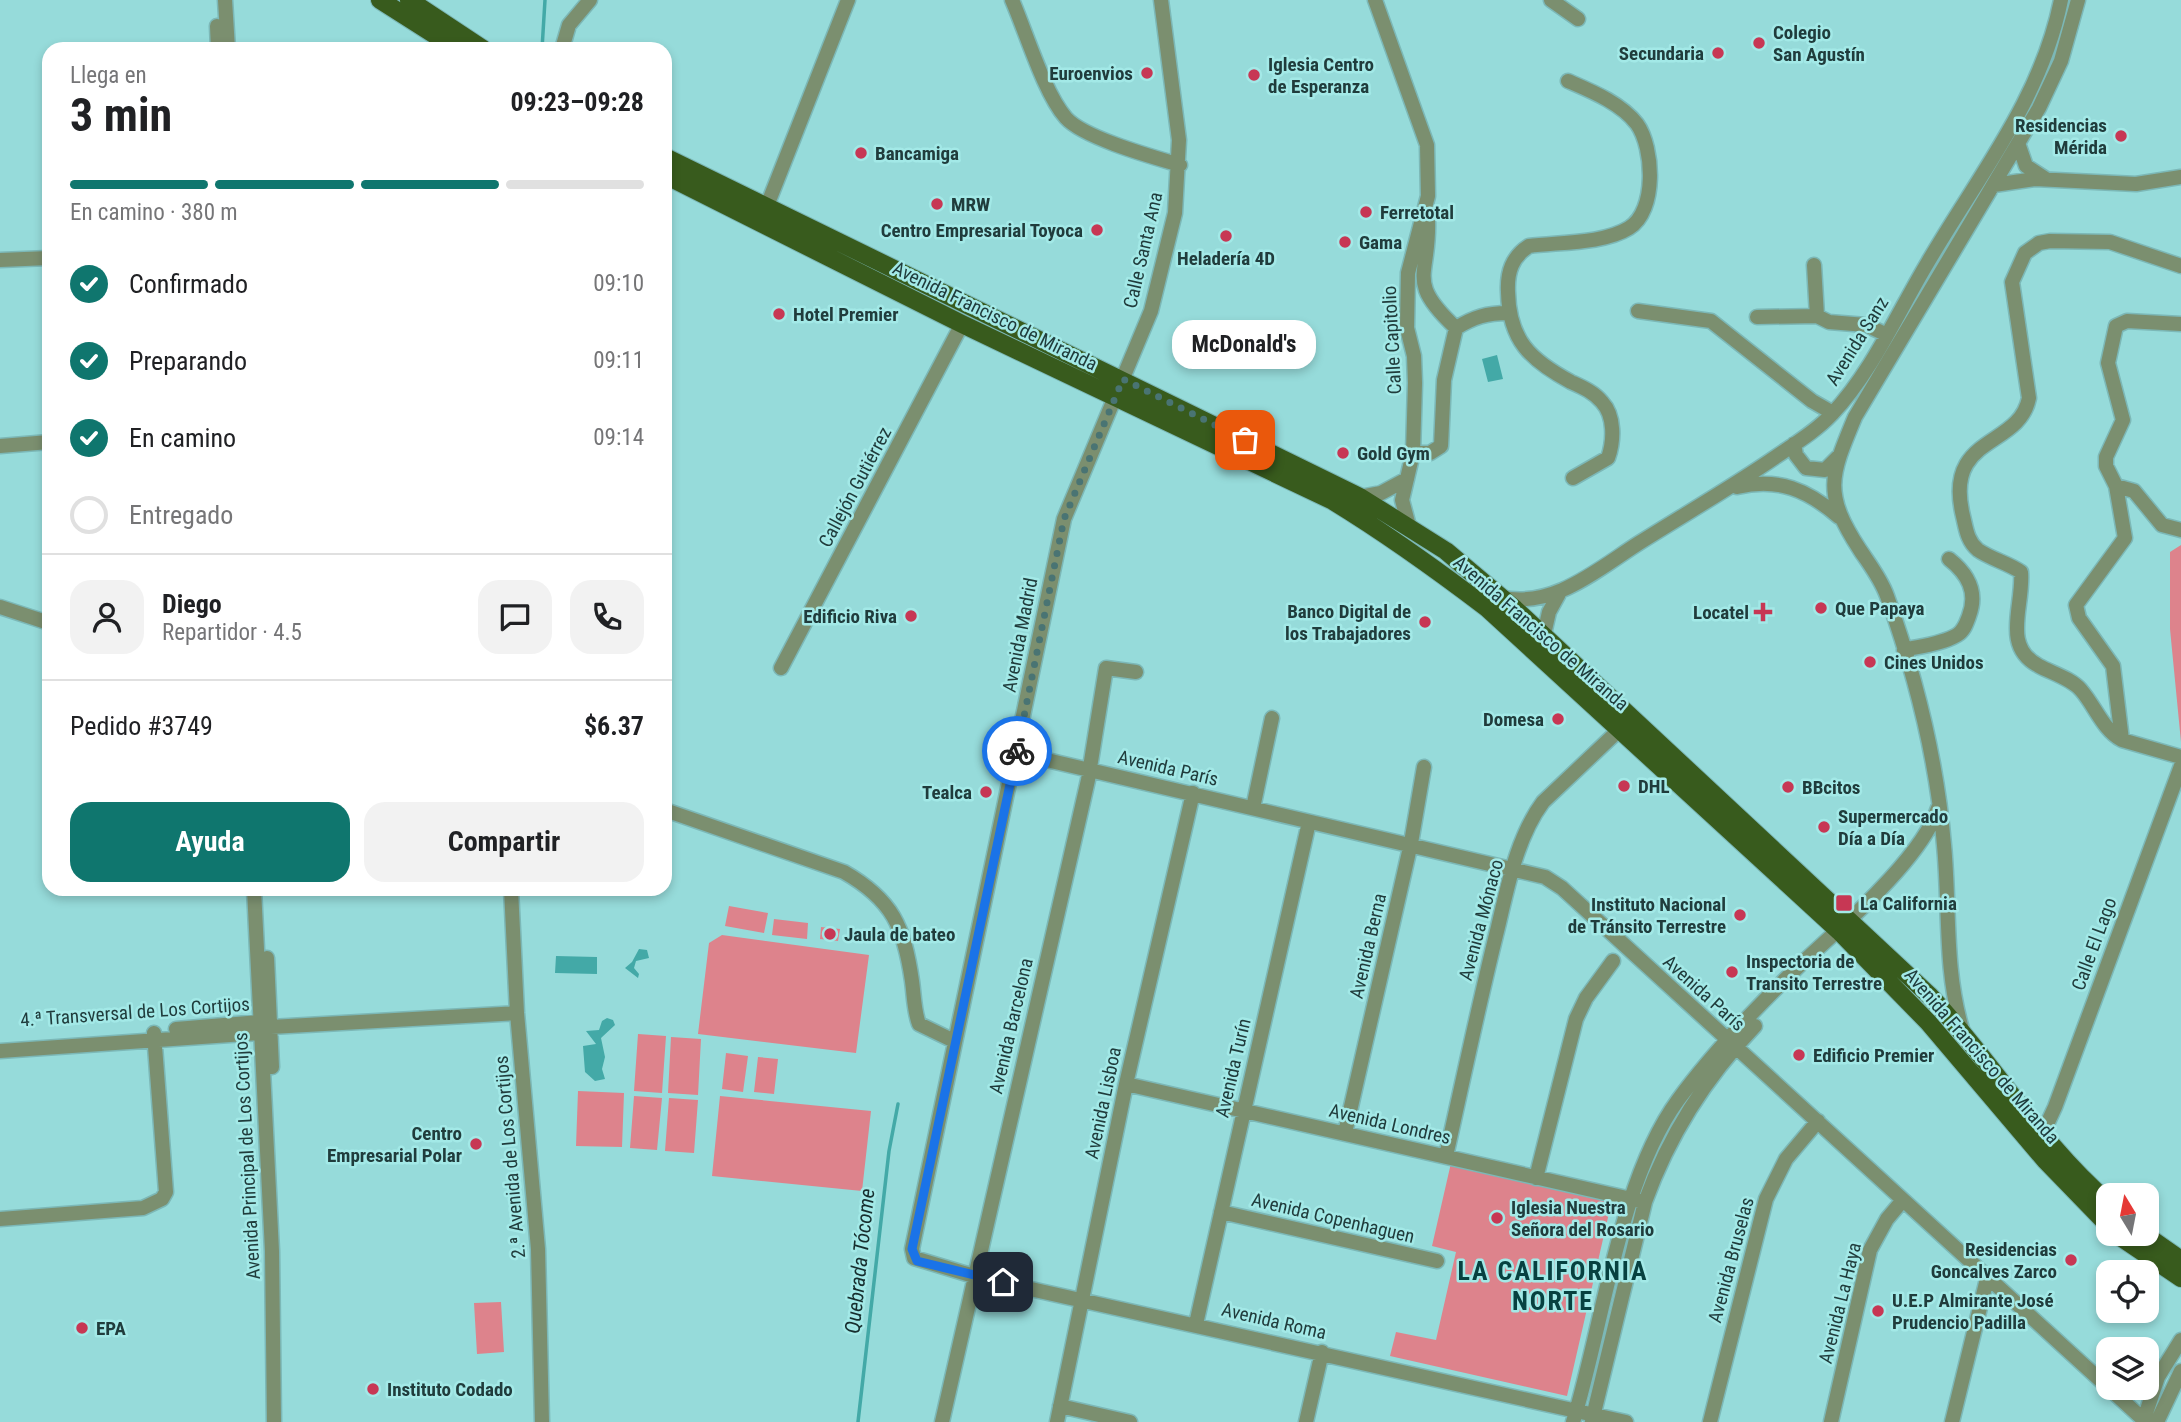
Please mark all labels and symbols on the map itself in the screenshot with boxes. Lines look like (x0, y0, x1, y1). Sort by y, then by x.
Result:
place label: Colegio San Agustín (1773, 21, 1865, 66)
marker: Colegio San Agustín (1751, 35, 1767, 51)
place label: Secundaria (1619, 42, 1704, 65)
marker: Secundaria (1710, 45, 1726, 61)
place label: Iglesia Centro de Esperanza (1268, 53, 1374, 98)
place label: Euroenvios (1049, 62, 1133, 85)
marker: Euroenvios (1139, 65, 1155, 81)
marker: Iglesia Centro de Esperanza (1246, 67, 1262, 83)
place label: Residencias Mérida (2015, 114, 2107, 159)
marker: Residencias Mérida (2113, 128, 2129, 144)
place label: Bancamiga (875, 142, 959, 165)
marker: Bancamiga (853, 145, 869, 161)
street label: Calle Santa Ana (1118, 190, 1168, 310)
place label: MRW (951, 193, 990, 216)
marker: MRW (929, 196, 945, 212)
place label: Ferretotal (1380, 201, 1454, 224)
marker: Ferretotal (1358, 204, 1374, 220)
place label: Centro Empresarial Toyoca (881, 219, 1083, 242)
marker: Centro Empresarial Toyoca (1089, 222, 1105, 238)
marker: Heladería 4D (1218, 228, 1234, 244)
place label: Gama (1359, 231, 1402, 254)
marker: Gama (1337, 234, 1353, 250)
place label: Heladería 4D (1177, 247, 1275, 270)
street label: Avenida Francisco de Miranda (889, 256, 1101, 376)
street label: Calle Capitolio (1378, 285, 1406, 395)
street label: Avenida Sanz (1821, 292, 1893, 390)
place label: Hotel Premier (793, 303, 898, 326)
marker: Hotel Premier (771, 306, 787, 322)
callout: McDonald's (1173, 321, 1317, 370)
pin (1215, 410, 1275, 470)
street label: Callejón Gutiérrez (814, 423, 896, 551)
place label: Gold Gym (1357, 442, 1430, 465)
marker: Gold Gym (1335, 445, 1351, 461)
street label: Avenida Francisco de Miranda (1449, 551, 1633, 715)
street label: Avenida Madrid (998, 576, 1042, 694)
place label: Que Papaya (1835, 597, 1924, 620)
place label: Banco Digital de los Trabajadores (1285, 600, 1411, 645)
marker: Que Papaya (1813, 600, 1829, 616)
place label: Locatel (1693, 601, 1749, 624)
marker: Locatel (1755, 604, 1771, 620)
place label: Edificio Riva (803, 605, 897, 628)
marker: Edificio Riva (903, 608, 919, 624)
marker: Banco Digital de los Trabajadores (1417, 614, 1433, 630)
place label: Cines Unidos (1884, 651, 1984, 674)
marker: Cines Unidos (1862, 654, 1878, 670)
place label: Domesa (1483, 708, 1544, 731)
marker: Domesa (1550, 711, 1566, 727)
courier (982, 716, 1052, 786)
street label: Avenida París (1116, 745, 1220, 791)
place label: DHL (1638, 775, 1670, 798)
place label: BBcitos (1802, 776, 1860, 799)
marker: DHL (1616, 778, 1632, 794)
marker: BBcitos (1780, 779, 1796, 795)
place label: Tealca (922, 781, 972, 804)
marker: Tealca (978, 784, 994, 800)
place label: Supermercado Día a Día (1838, 805, 1948, 850)
marker: Supermercado Día a Día (1816, 819, 1832, 835)
street label: Avenida Mónaco (1454, 857, 1508, 983)
street label: Avenida Berna (1345, 891, 1391, 1001)
place label: La California (1860, 892, 1957, 915)
place label: Instituto Nacional de Tránsito Terrestre (1568, 893, 1726, 938)
marker: La California (1834, 893, 1854, 913)
street label: Calle El Lago (2067, 894, 2121, 994)
marker: Instituto Nacional de Tránsito Terrestre (1732, 907, 1748, 923)
place label: Jaula de bateo (844, 923, 955, 946)
marker: Jaula de bateo (822, 926, 838, 942)
street label: Avenida París (1658, 950, 1750, 1036)
place label: Inspectoria de Transito Terrestre (1746, 950, 1882, 995)
street label: Avenida Barcelona (984, 956, 1038, 1096)
marker: Inspectoria de Transito Terrestre (1724, 964, 1740, 980)
street label: Avenida Francisco de Miranda (1900, 964, 2064, 1148)
street label: 4.ª Transversal de Los Cortijos (19, 993, 251, 1031)
street label: Avenida Turín (1210, 1016, 1256, 1120)
street label: Avenida Principal de Los Cortijos (229, 1032, 265, 1280)
place label: Edificio Premier (1813, 1044, 1934, 1067)
street label: Avenida Lisboa (1080, 1045, 1126, 1161)
marker: Edificio Premier (1791, 1047, 1807, 1063)
street label: 2.ª Avenida de Los Cortijos (490, 1055, 530, 1259)
street label: Avenida Londres (1327, 1099, 1453, 1149)
place label: Centro Empresarial Polar (327, 1122, 462, 1167)
marker: Centro Empresarial Polar (468, 1136, 484, 1152)
north arrow (2096, 1183, 2160, 1246)
water label: Quebrada Tócome (840, 1187, 880, 1335)
street label: Avenida Copenhaguen (1249, 1188, 1417, 1248)
street label: Avenida Bruselas (1703, 1195, 1759, 1325)
place label: Iglesia Nuestra Señora del Rosario (1511, 1196, 1654, 1241)
marker: Iglesia Nuestra Señora del Rosario (1489, 1210, 1505, 1226)
place label: Residencias Goncalves Zarco (1931, 1238, 2057, 1283)
street label: Avenida La Haya (1814, 1240, 1866, 1366)
pin (973, 1252, 1033, 1312)
marker: Residencias Goncalves Zarco (2063, 1252, 2079, 1268)
district label: LA CALIFORNIA NORTE (1457, 1256, 1649, 1316)
place label: U.E.P Almirante José Prudencio Padilla (1892, 1289, 2054, 1334)
street label: Avenida Roma (1219, 1298, 1329, 1344)
marker: U.E.P Almirante José Prudencio Padilla (1870, 1303, 1886, 1319)
place label: EPA (96, 1317, 126, 1340)
marker: EPA (74, 1320, 90, 1336)
place label: Instituto Codado (387, 1378, 513, 1401)
marker: Instituto Codado (365, 1381, 381, 1397)

